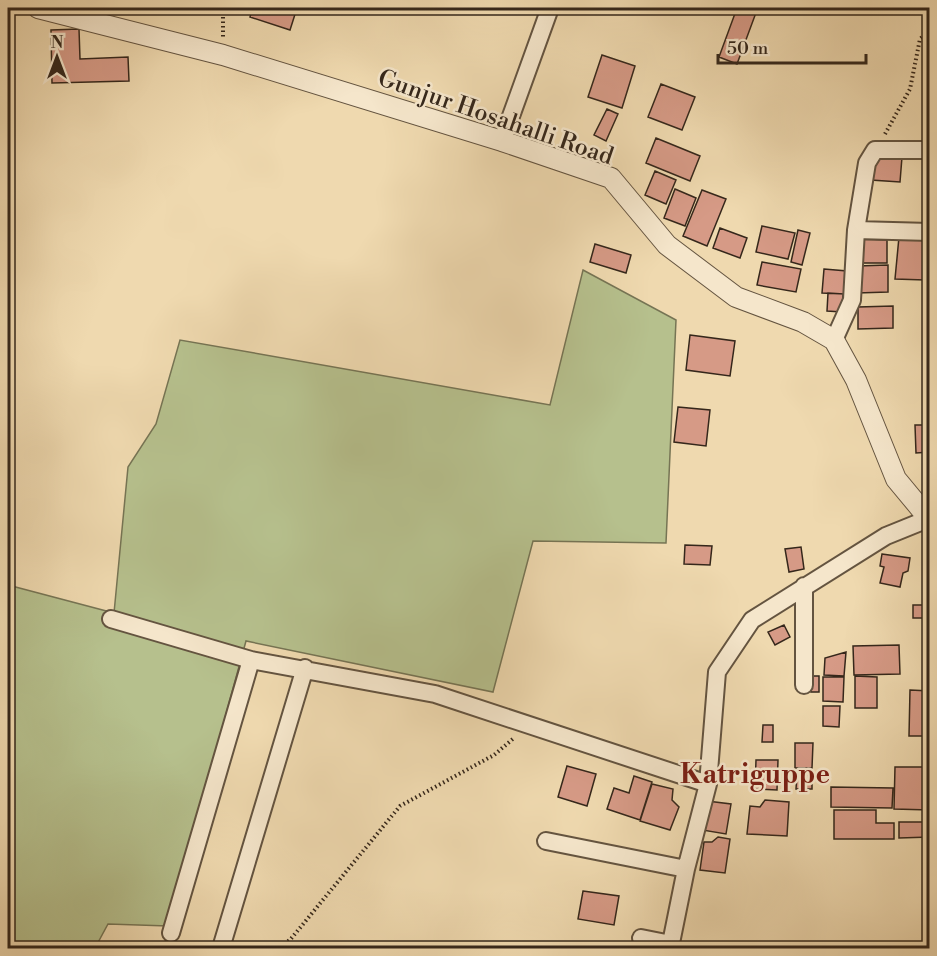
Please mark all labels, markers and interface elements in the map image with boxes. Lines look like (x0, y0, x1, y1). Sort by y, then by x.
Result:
north arrow (27, 27, 87, 87)
scale bar (718, 27, 866, 65)
text: N (51, 33, 64, 53)
text: 50 m (727, 37, 769, 60)
street label: Gunjur Hosahalli Road (374, 64, 618, 172)
district label: Katriguppe (680, 758, 830, 792)

